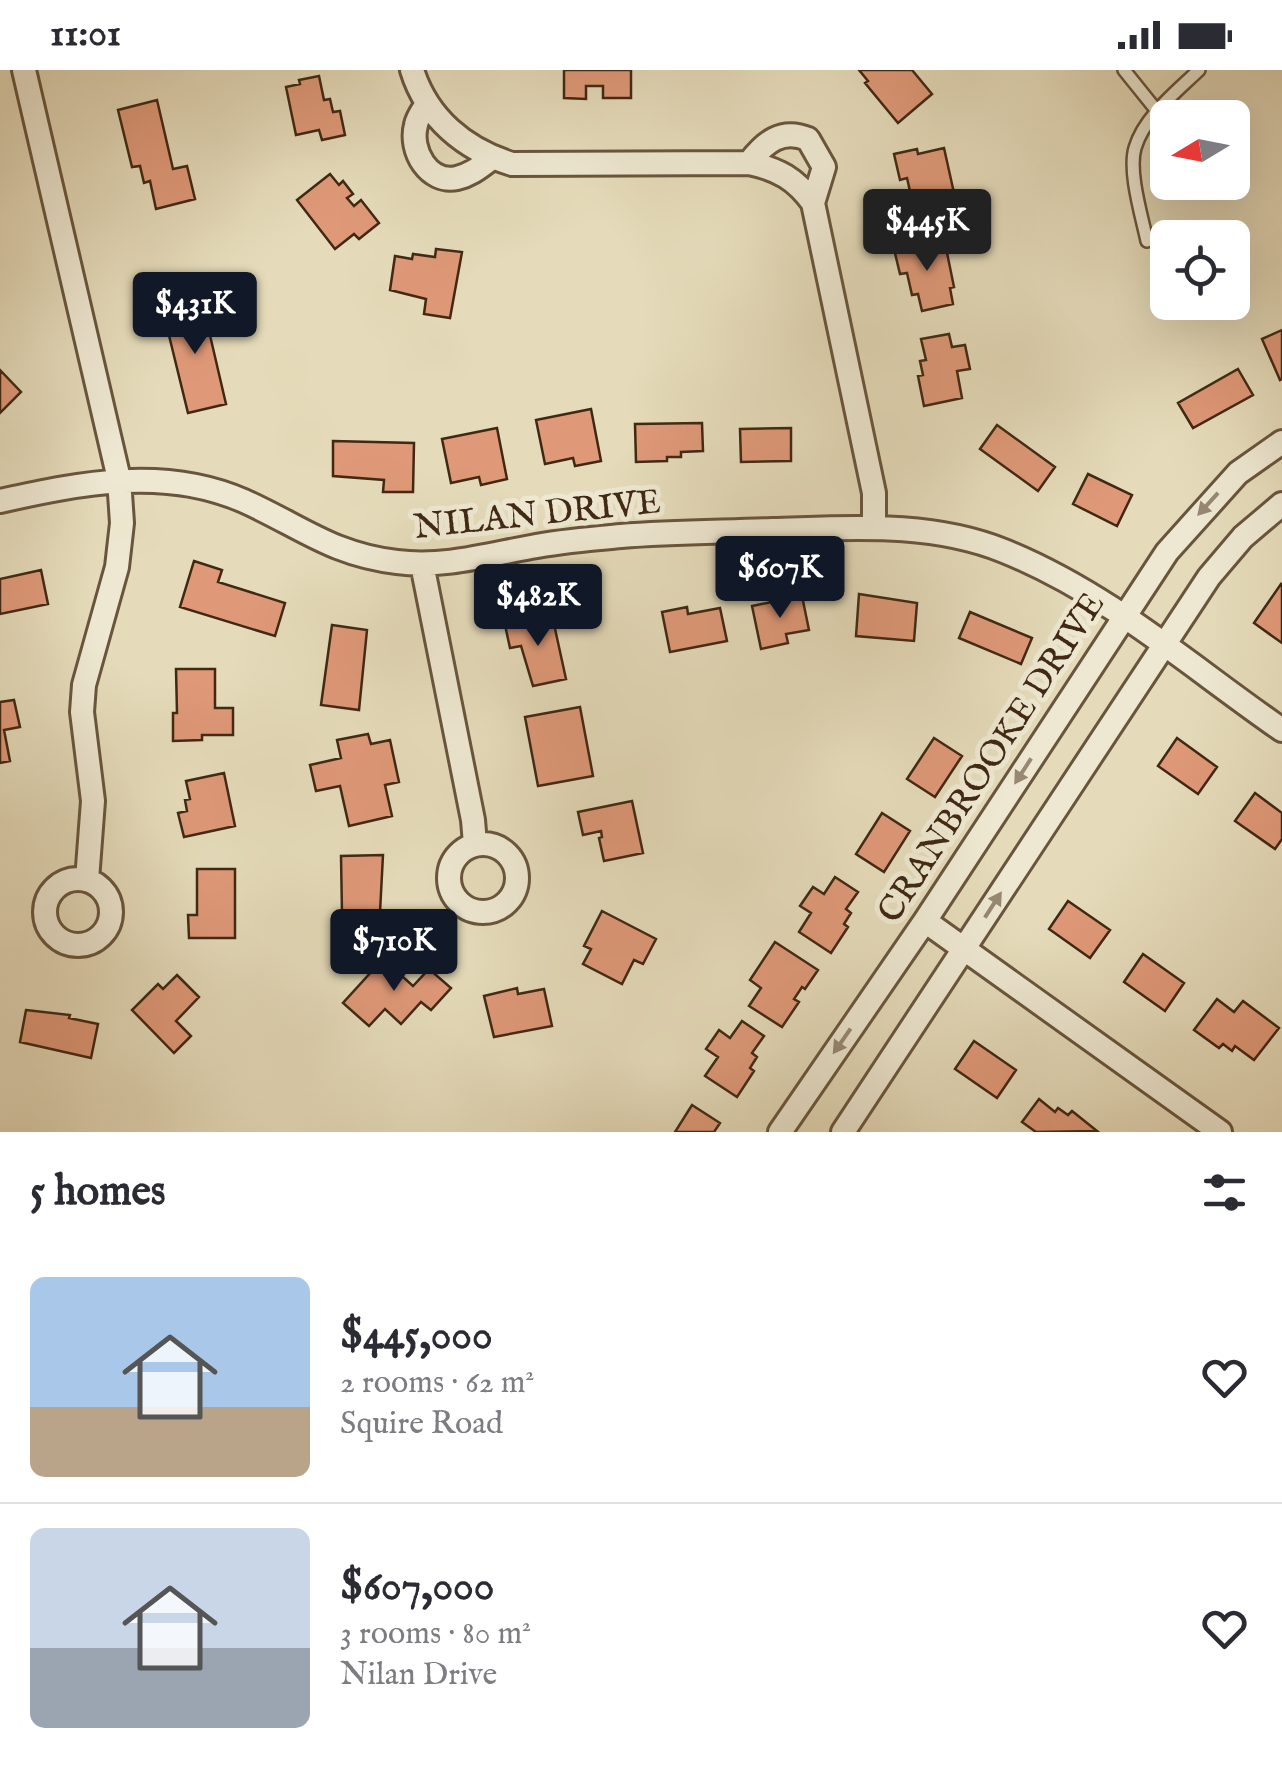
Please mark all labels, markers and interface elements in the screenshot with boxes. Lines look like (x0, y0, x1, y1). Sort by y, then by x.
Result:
text: 11:01 (50, 11, 121, 59)
north arrow (1150, 100, 1250, 200)
map controls (1150, 100, 1250, 320)
pin: $445K (857, 189, 997, 274)
text: $445K (885, 201, 969, 242)
button: locate (1150, 220, 1250, 320)
pin: $431K (125, 272, 265, 357)
text: $431K (155, 284, 235, 325)
street label: NILAN DRIVE (412, 480, 663, 551)
one-way arrow (1197, 492, 1220, 516)
pin: $607K (710, 536, 850, 621)
text: $607K (737, 548, 823, 589)
pin: $482K (468, 564, 608, 649)
text: $482K (496, 576, 580, 617)
street label: CRANBROOKE DRIVE (868, 585, 1116, 932)
one-way arrow (1015, 758, 1033, 785)
one-way arrow (983, 891, 1001, 918)
pin: $710K (324, 909, 464, 994)
text: $710K (352, 921, 436, 962)
one-way arrow (833, 1028, 852, 1055)
icon: filters (1197, 1165, 1252, 1220)
text: 5 homes (30, 1166, 166, 1219)
text: $445,000 (340, 1310, 493, 1363)
icon: home (110, 1317, 230, 1437)
icon: heart (1197, 1350, 1252, 1405)
text: 2 rooms · 62 m² (340, 1363, 534, 1404)
text: Squire Road (340, 1404, 503, 1445)
text: $607,000 (340, 1561, 494, 1614)
icon: home (110, 1568, 230, 1688)
icon: heart (1197, 1601, 1252, 1656)
text: 3 rooms · 80 m² (340, 1614, 531, 1655)
text: Nilan Drive (340, 1655, 497, 1696)

